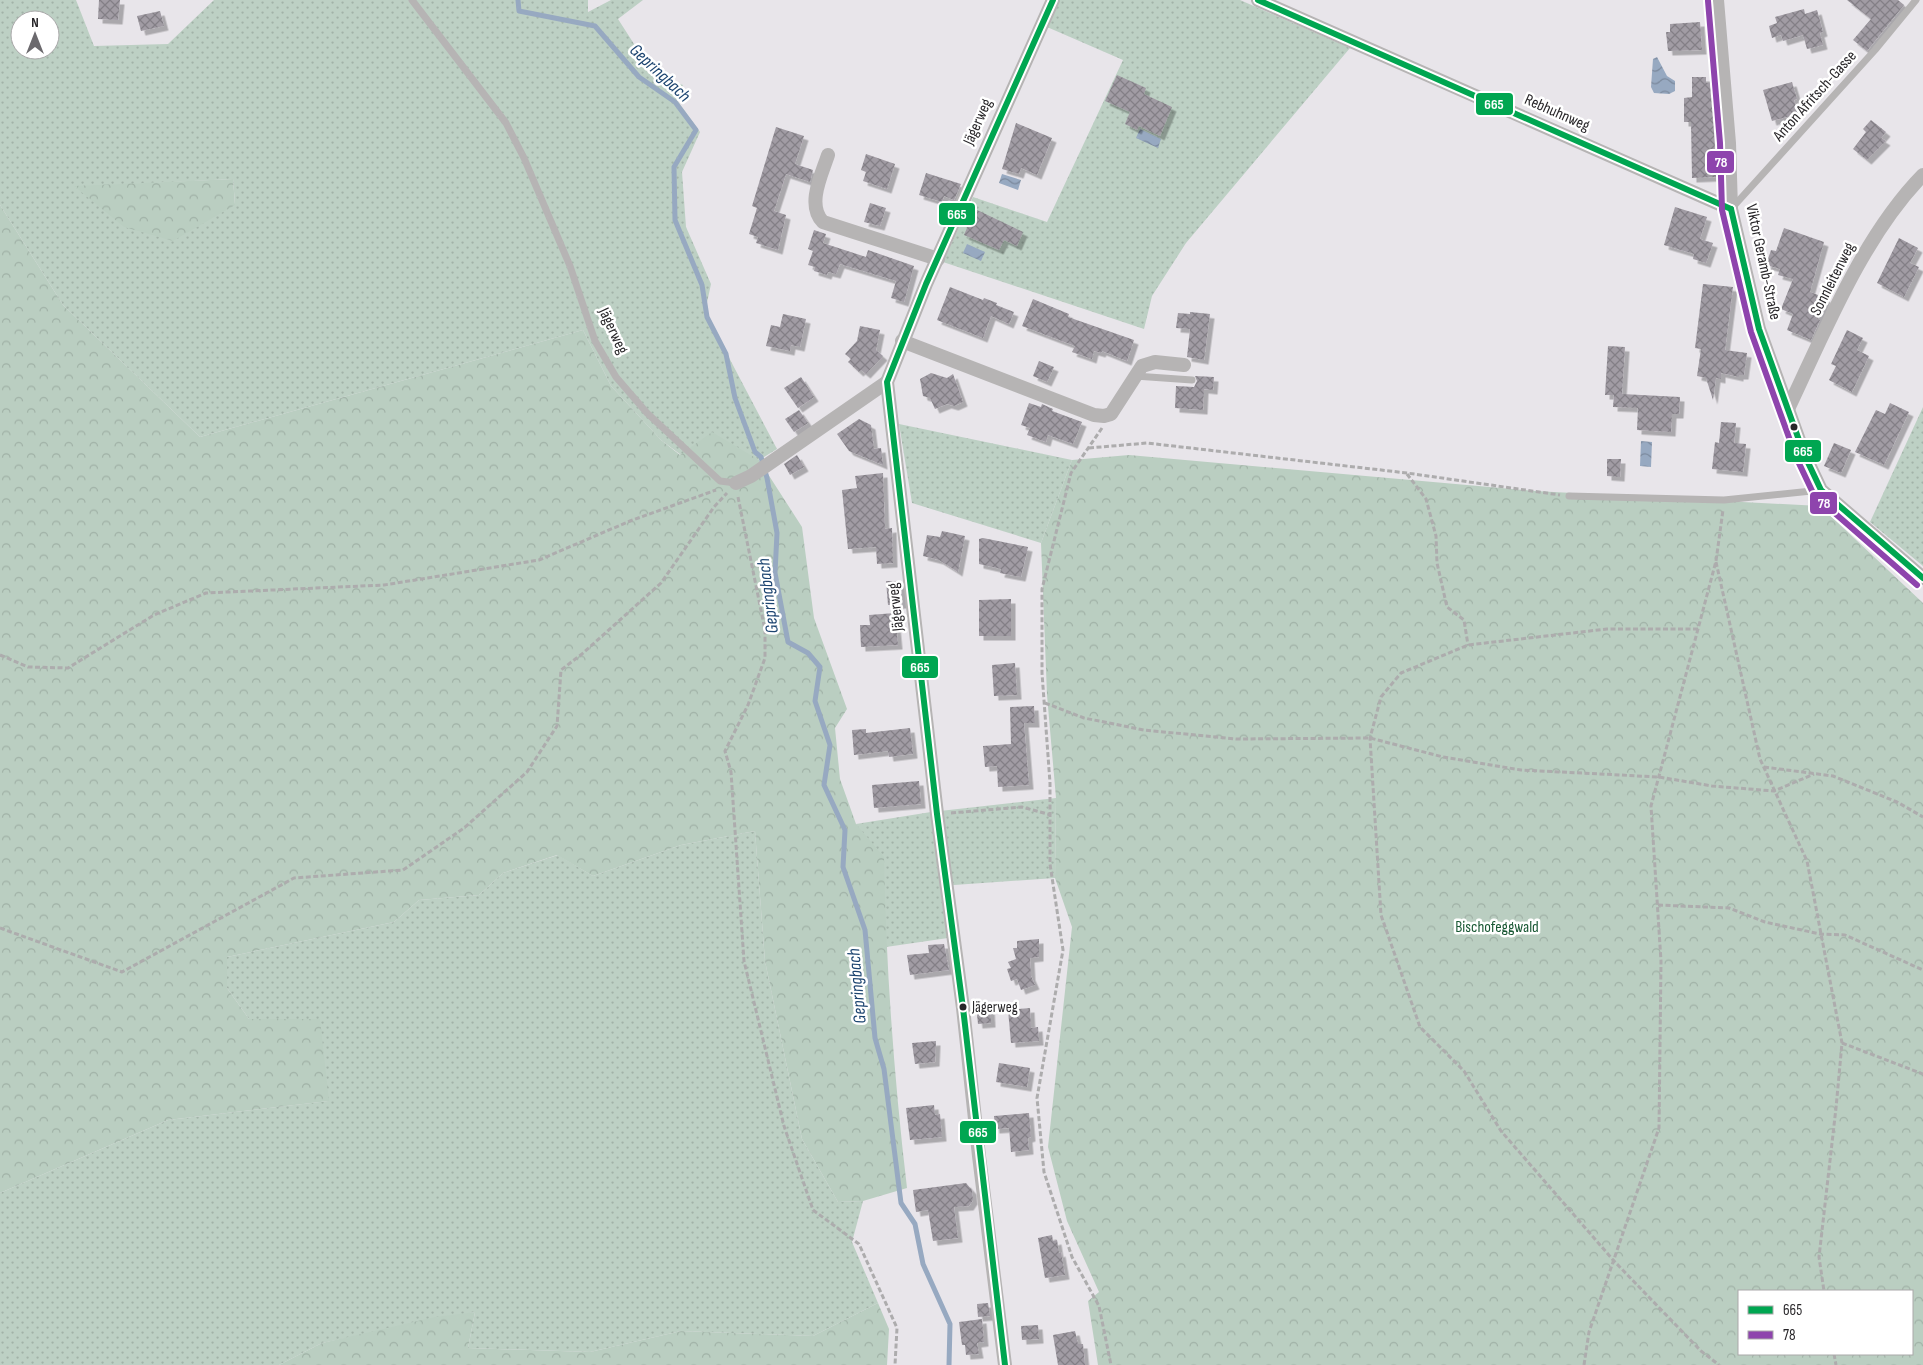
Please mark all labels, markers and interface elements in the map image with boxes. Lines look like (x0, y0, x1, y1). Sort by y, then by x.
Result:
north arrow (10, 10, 60, 60)
text: N (31, 14, 39, 31)
water label: Gepringbach (625, 40, 695, 107)
street label: Anton Afritsch-Gasse (1769, 47, 1861, 146)
street label: Rebhuhnweg (1522, 90, 1592, 136)
line badge: 665 (1475, 92, 1514, 116)
street label: Jägerweg (959, 96, 997, 149)
text: 665 (1484, 96, 1504, 113)
line badge: 78 (1706, 150, 1735, 174)
text: 78 (1715, 154, 1728, 171)
line badge: 665 (938, 202, 976, 226)
street label: Viktor Geramb-Straße (1741, 202, 1785, 322)
text: 665 (947, 206, 967, 223)
street label: Sonnleitenweg (1807, 239, 1859, 319)
street label: Jägerweg (594, 304, 632, 357)
unlabelled marker (1789, 422, 1799, 432)
line badge: 665 (1784, 439, 1822, 463)
text: 665 (1793, 443, 1813, 460)
line badge: 78 (1809, 491, 1838, 515)
text: 78 (1818, 495, 1831, 512)
water label: Gepringbach (753, 557, 783, 635)
street label: Jägerweg (884, 582, 908, 633)
line badge: 665 (901, 655, 939, 679)
text: 665 (910, 659, 930, 676)
park label: Bischofeggwald (1455, 918, 1539, 937)
water label: Gepringbach (843, 947, 871, 1025)
place label: Jägerweg (971, 998, 1018, 1017)
marker: Jägerweg (958, 1002, 968, 1012)
line badge: 665 (959, 1120, 997, 1144)
text: 665 (968, 1124, 988, 1141)
legend (1738, 1290, 1913, 1355)
text: 665 (1783, 1301, 1802, 1320)
text: 78 (1783, 1326, 1796, 1345)

